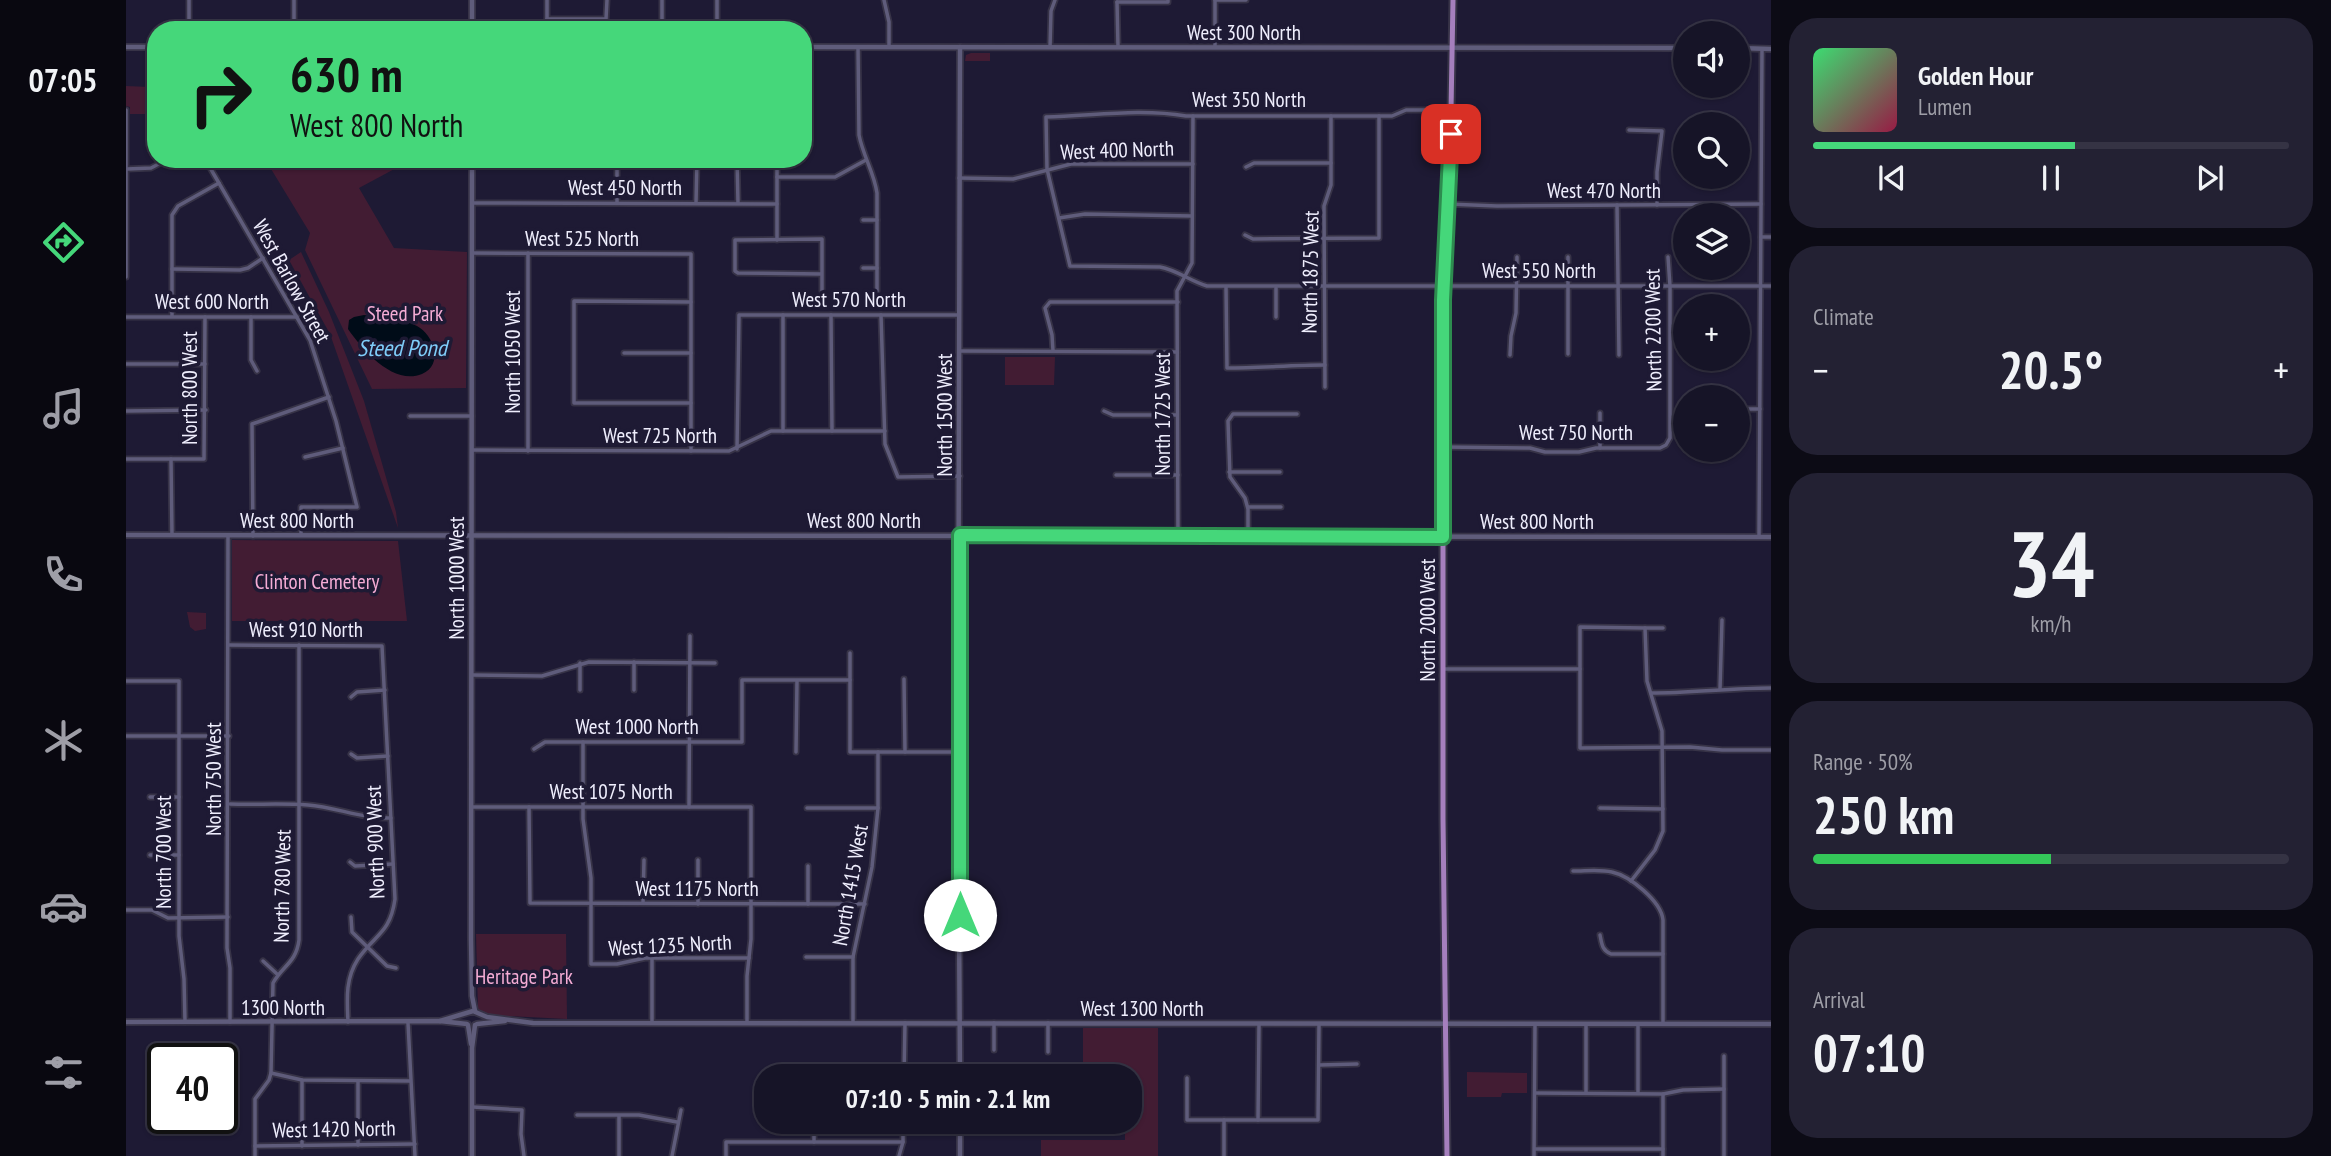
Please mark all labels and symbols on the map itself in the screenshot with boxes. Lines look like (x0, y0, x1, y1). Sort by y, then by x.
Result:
street label: West 300 North (1187, 19, 1301, 46)
street label: West 350 North (1192, 86, 1306, 113)
pin (1421, 104, 1481, 164)
street label: West 400 North (1060, 135, 1174, 165)
street label: West 450 North (568, 174, 682, 201)
street label: West 470 North (1547, 177, 1661, 204)
street label: North 1875 West (1295, 210, 1325, 334)
street label: West Barlow Street (247, 215, 337, 348)
street label: West 525 North (525, 225, 639, 252)
street label: West 550 North (1482, 257, 1596, 284)
street label: North 2200 West (1638, 268, 1668, 392)
street label: West 570 North (792, 286, 906, 313)
street label: West 600 North (155, 288, 269, 315)
street label: North 1050 West (499, 290, 526, 413)
park label: Steed Park (367, 300, 443, 327)
street label: North 800 West (176, 331, 203, 445)
water label: Steed Pond (357, 333, 450, 362)
street label: North 1725 West (1149, 352, 1176, 475)
street label: North 1500 West (931, 353, 958, 476)
street label: West 750 North (1519, 419, 1633, 446)
street label: West 725 North (603, 422, 717, 449)
street label: West 800 North (240, 507, 354, 534)
street label: West 800 North (807, 507, 921, 534)
street label: West 800 North (1480, 508, 1594, 535)
street label: North 1000 West (443, 516, 470, 639)
street label: North 2000 West (1414, 558, 1441, 681)
park label: Clinton Cemetery (255, 568, 379, 595)
street label: West 910 North (249, 616, 363, 643)
street label: West 1000 North (575, 713, 699, 740)
street label: North 750 West (200, 722, 227, 836)
street label: West 1075 North (549, 778, 673, 805)
street label: North 900 West (360, 785, 390, 899)
street label: North 700 West (150, 795, 177, 909)
street label: North 1415 West (826, 822, 874, 948)
street label: North 780 West (268, 829, 296, 943)
street label: West 1175 North (635, 875, 759, 902)
position arrow (923, 878, 997, 952)
street label: West 1235 North (608, 928, 732, 962)
park label: Heritage Park (475, 963, 573, 990)
street label: 1300 North (241, 994, 325, 1021)
street label: West 1300 North (1080, 995, 1204, 1022)
speed limit sign: 40 (147, 1043, 238, 1134)
street label: West 1420 North (272, 1114, 396, 1144)

